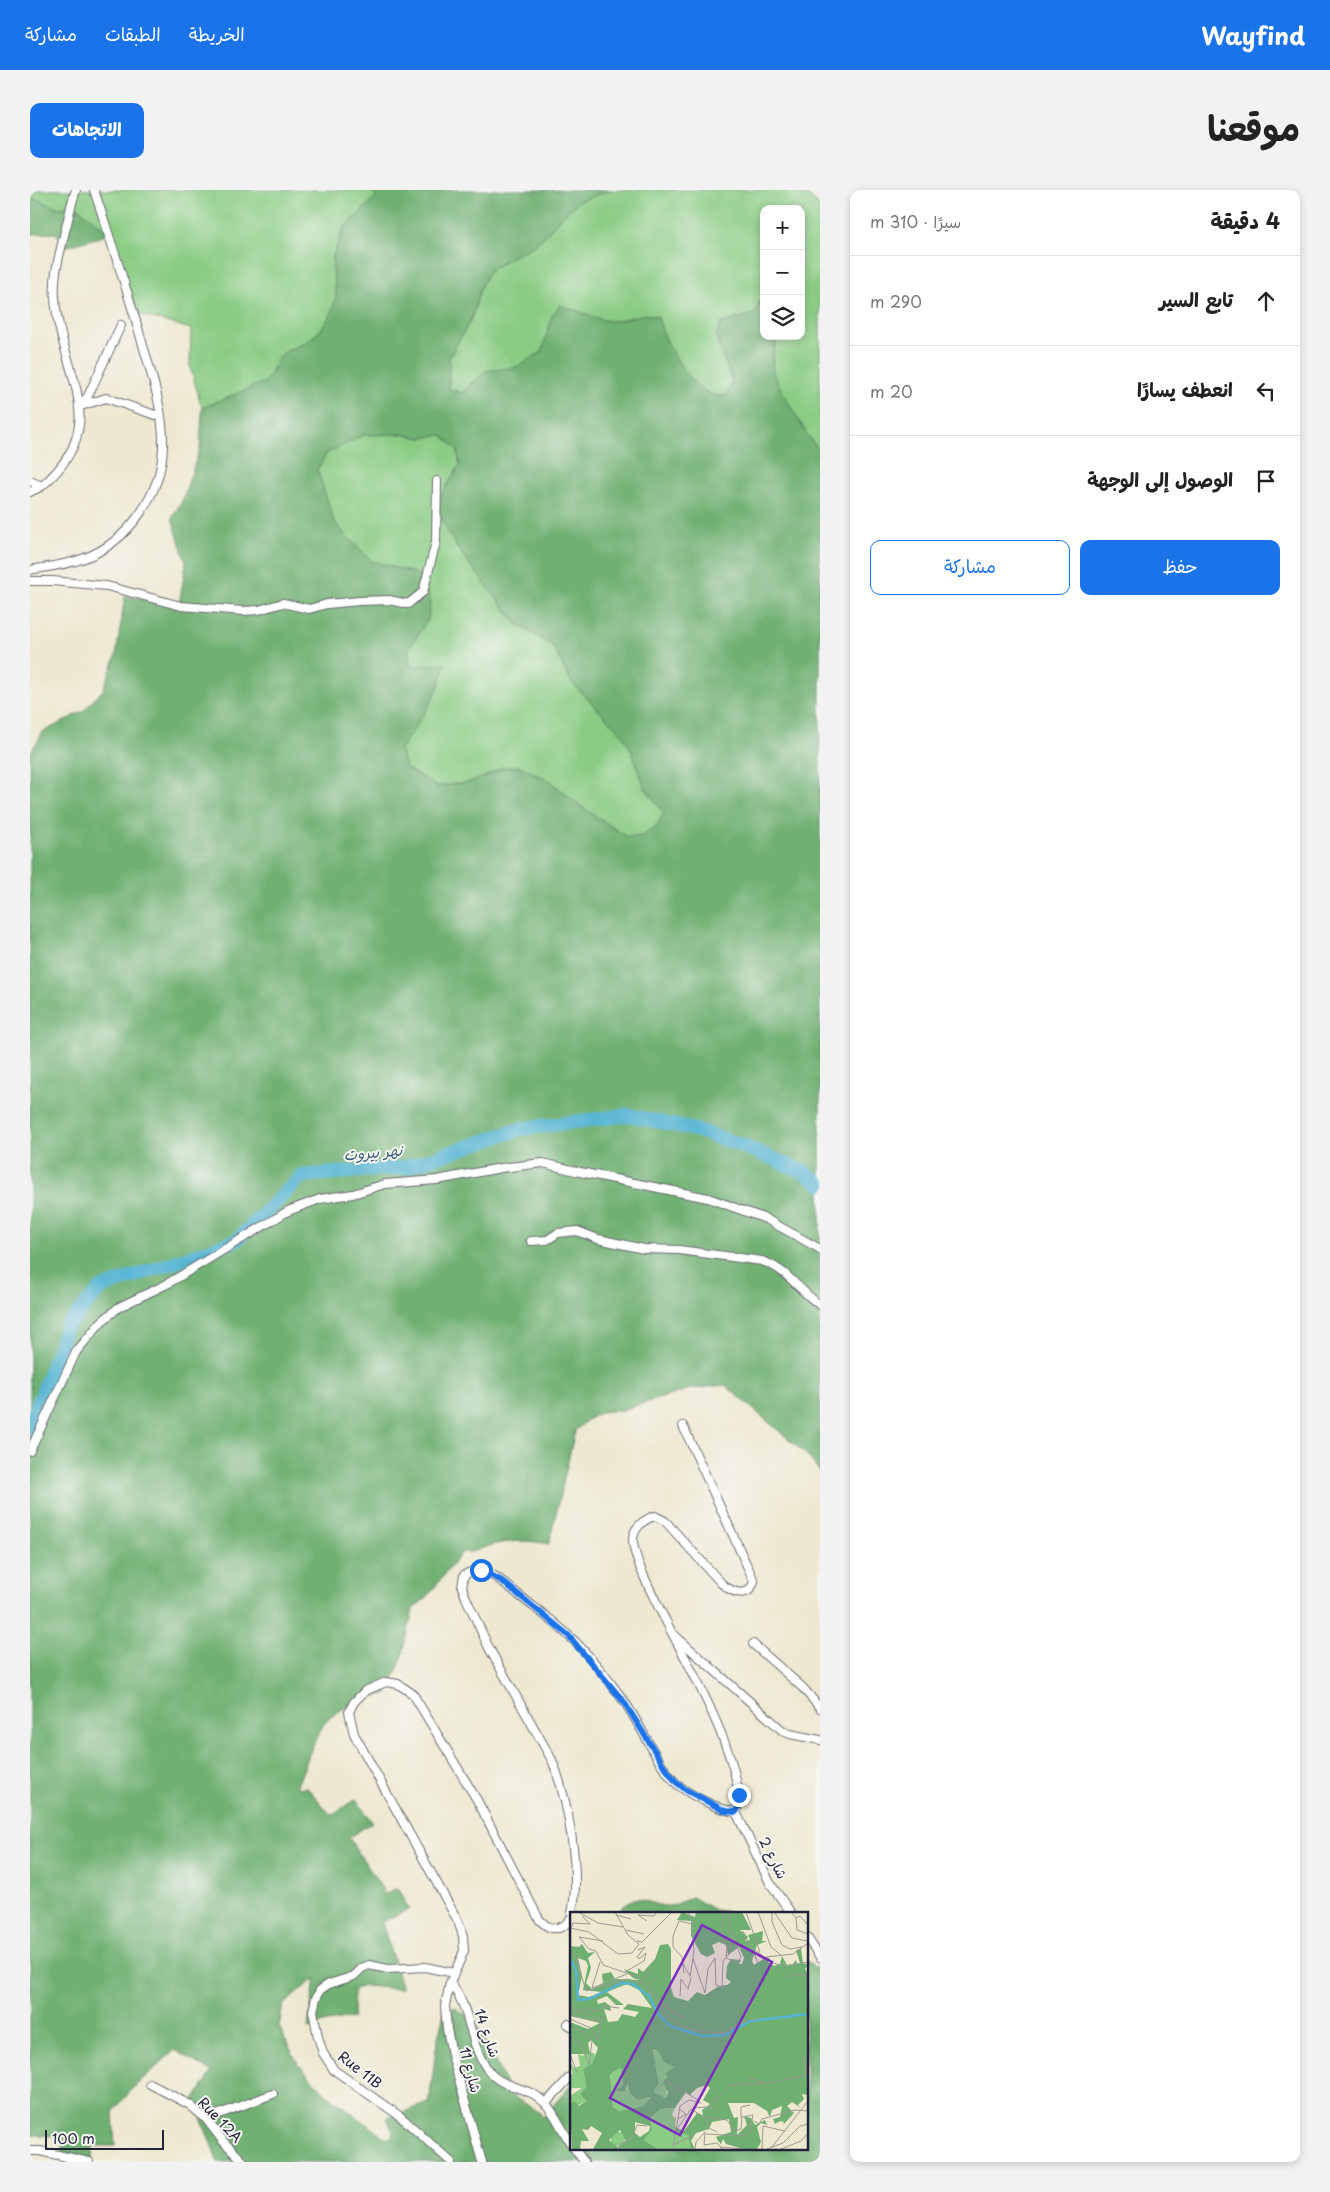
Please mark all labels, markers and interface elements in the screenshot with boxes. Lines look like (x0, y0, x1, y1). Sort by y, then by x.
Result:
text: Wayfind (1201, 17, 1305, 53)
text: مشاركة (25, 20, 77, 47)
text: الطبقات (105, 20, 161, 47)
text: الخريطة (189, 20, 245, 47)
text: موقعنا (1207, 100, 1300, 153)
button: الاتجاهات (30, 103, 144, 158)
text: 4 دقيقة (1211, 204, 1280, 236)
map controls (760, 205, 805, 340)
button: + (760, 205, 805, 250)
text: سيرًا · 310 m (870, 209, 961, 233)
button: − (760, 250, 805, 295)
text: تابع السير (1159, 285, 1233, 313)
icon: ahead (1252, 287, 1280, 315)
text: 290 m (870, 289, 922, 313)
button: layers (760, 295, 805, 340)
text: انعطف يسارًا (1137, 375, 1233, 403)
icon: left (1252, 377, 1280, 405)
text: 20 m (870, 379, 913, 403)
text: الوصول إلى الوجهة (1087, 465, 1233, 493)
icon: arrive (1252, 467, 1280, 495)
button: مشاركة (870, 540, 1070, 595)
button: حفظ (1080, 540, 1280, 595)
water label: نهر بيروت (343, 1137, 405, 1166)
route start (470, 1559, 493, 1582)
route end (728, 1784, 751, 1807)
street label: شارع 2 (754, 1833, 793, 1882)
inset map (570, 1912, 808, 2150)
street label: شارع 14 (469, 2006, 506, 2060)
street label: شارع 11 (454, 2045, 487, 2095)
street label: Rue 11B (334, 2046, 387, 2093)
street label: Rue 12A (193, 2092, 248, 2147)
scale bar (45, 2127, 164, 2150)
text: 100 m (52, 2128, 95, 2149)

